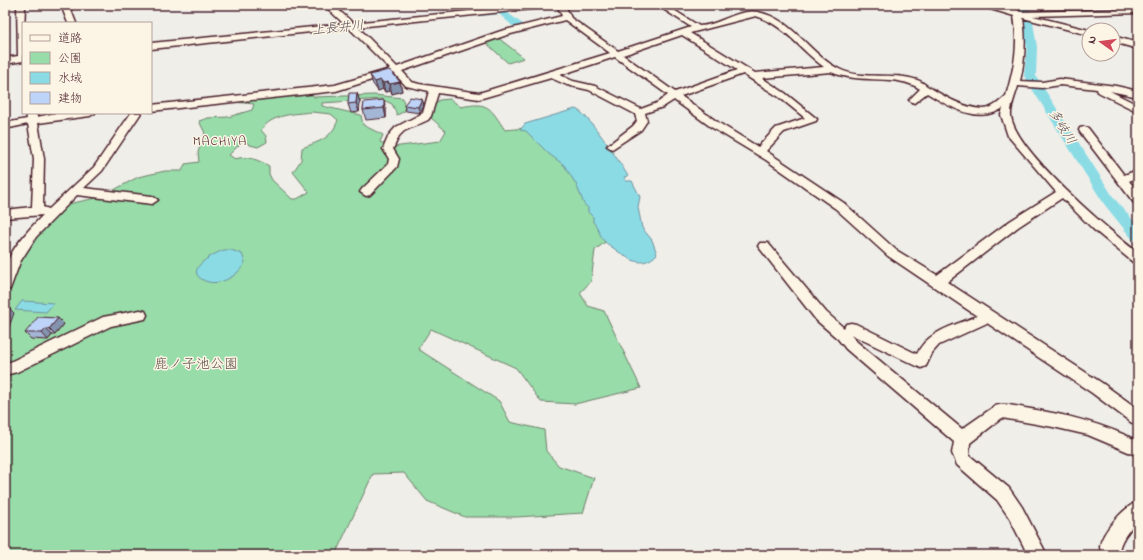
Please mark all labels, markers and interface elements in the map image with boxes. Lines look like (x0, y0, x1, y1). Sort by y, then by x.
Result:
water label: 上長井川 (311, 16, 365, 40)
legend (22, 22, 152, 114)
north arrow (1081, 22, 1121, 62)
text: 道路 (58, 30, 82, 48)
text: N (1084, 34, 1101, 45)
text: 公園 (58, 50, 82, 68)
text: 水域 (58, 70, 82, 88)
text: 建物 (58, 90, 82, 108)
water label: 多岐川 (1044, 105, 1080, 149)
district label: MACHIYA (193, 132, 247, 151)
park label: 鹿ノ子池公園 (154, 354, 238, 375)

